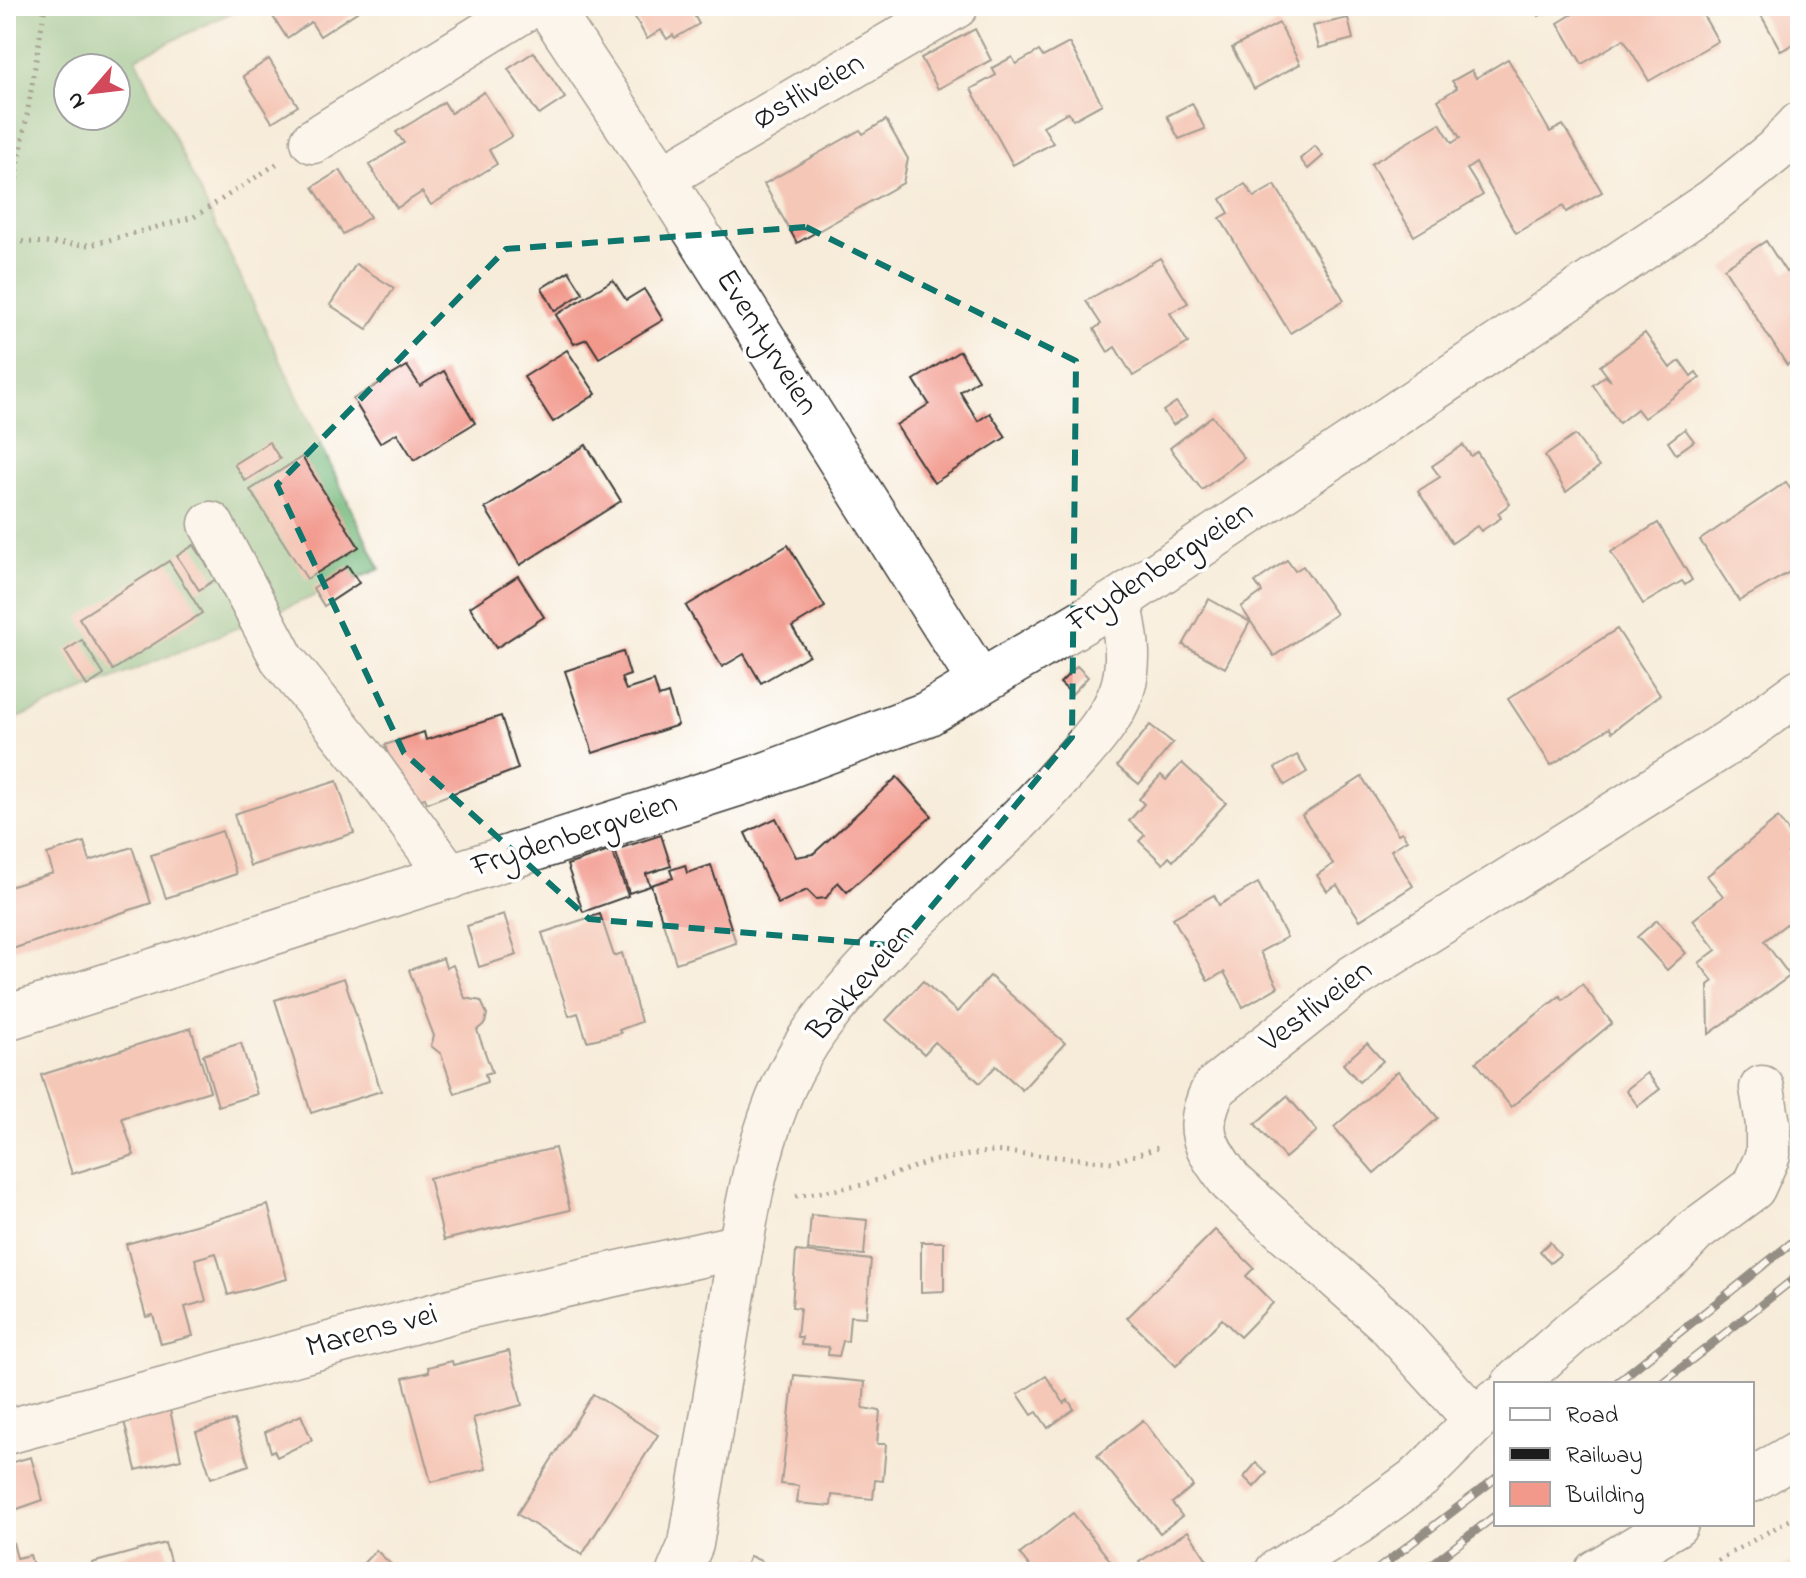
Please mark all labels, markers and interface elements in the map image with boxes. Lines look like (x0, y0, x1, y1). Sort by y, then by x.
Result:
street label: Østliveien (744, 41, 874, 143)
north arrow (52, 52, 132, 132)
text: N (59, 86, 95, 114)
street label: Eventyrveien (702, 261, 830, 425)
street label: Frydenbergveien (1058, 490, 1264, 647)
street label: Frydenbergveien (465, 781, 684, 892)
street label: Bakkeveien (796, 913, 927, 1054)
street label: Vestliveien (1250, 949, 1383, 1066)
street label: Marens vei (301, 1292, 443, 1372)
legend (1494, 1382, 1754, 1526)
text: Road (1566, 1399, 1619, 1434)
text: Railway (1566, 1439, 1643, 1475)
text: Building (1565, 1479, 1645, 1514)

